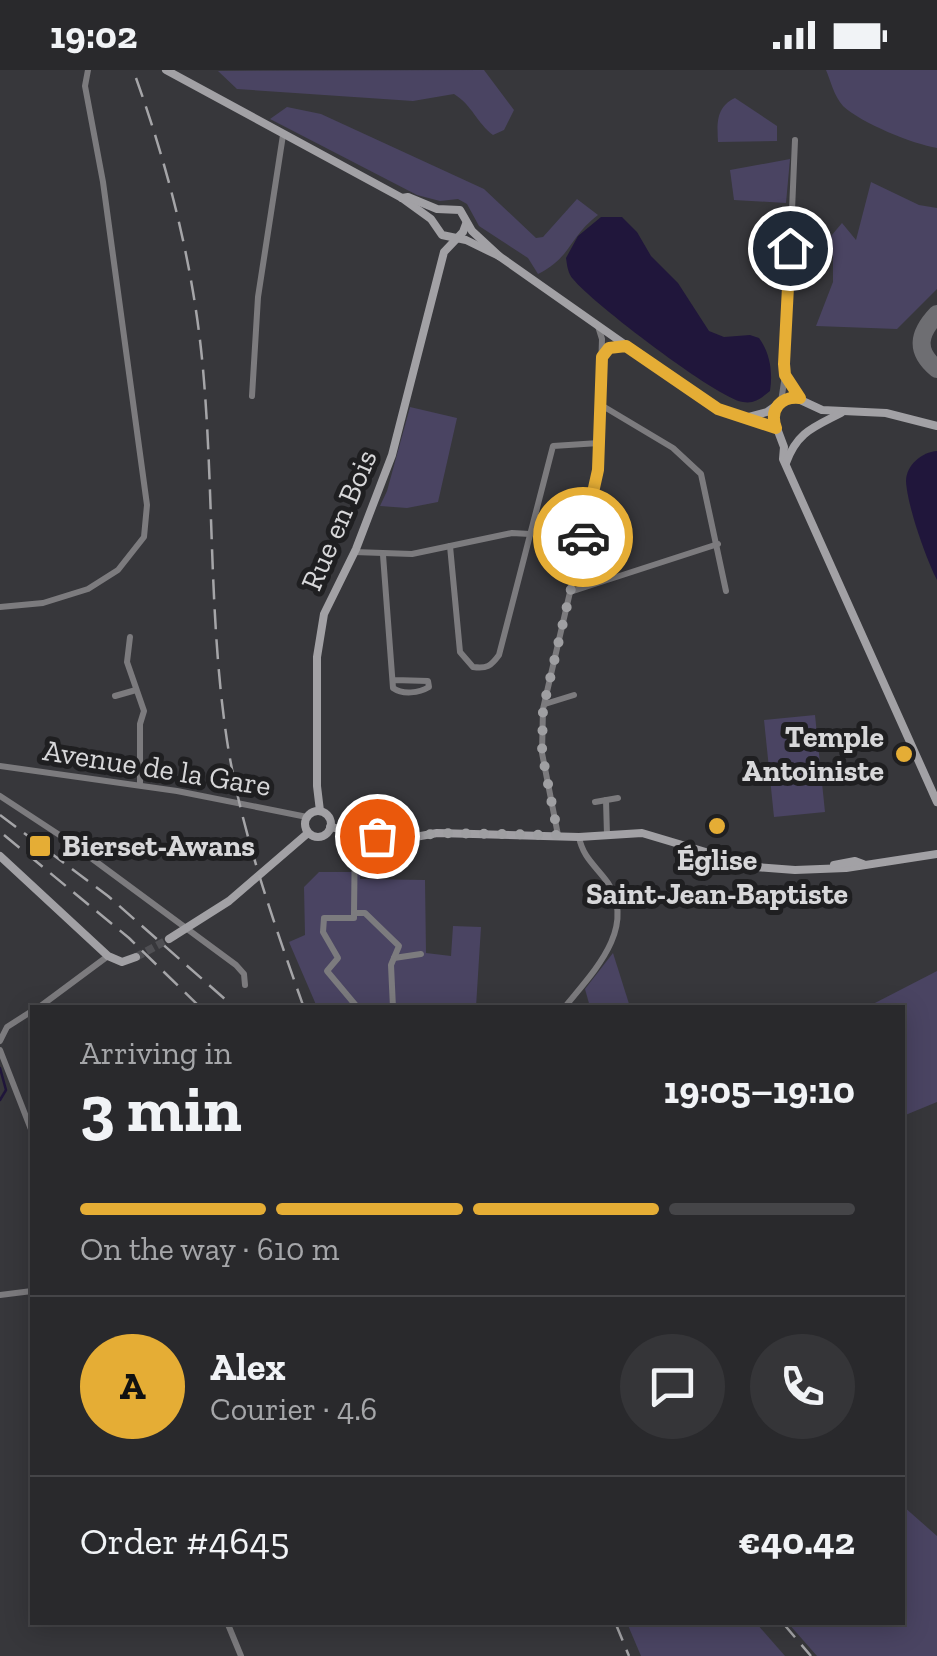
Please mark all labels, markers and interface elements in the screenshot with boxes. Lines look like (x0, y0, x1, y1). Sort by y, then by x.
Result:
text: 19:02 (50, 12, 137, 58)
pin (748, 206, 833, 291)
icon: home (763, 221, 818, 276)
street label: Rue en Bois (293, 444, 385, 596)
courier (533, 487, 633, 587)
icon: car (556, 510, 611, 565)
place label: Temple Antoiniste (742, 719, 884, 789)
street label: Avenue de la Gare (40, 732, 274, 804)
marker: Temple Antoiniste (893, 743, 915, 765)
pin (335, 794, 420, 879)
icon: bag (350, 809, 405, 864)
marker: Église Saint-Jean-Baptiste (706, 815, 728, 837)
place label: Bierset-Awans (62, 828, 255, 864)
marker: Bierset-Awans (27, 833, 53, 859)
place label: Église Saint-Jean-Baptiste (586, 842, 848, 912)
text: Arriving in (80, 1034, 232, 1072)
text: 19:05–19:10 (664, 1067, 855, 1113)
text: 3 min (80, 1070, 242, 1148)
text: On the way · 610 m (80, 1230, 339, 1268)
button: chat (620, 1334, 725, 1439)
button: phone (750, 1334, 855, 1439)
text: Alex (210, 1344, 286, 1390)
text: A (119, 1363, 146, 1409)
text: Courier · 4.6 (210, 1390, 377, 1428)
text: Order #4645 (80, 1518, 289, 1564)
text: €40.42 (738, 1518, 855, 1564)

